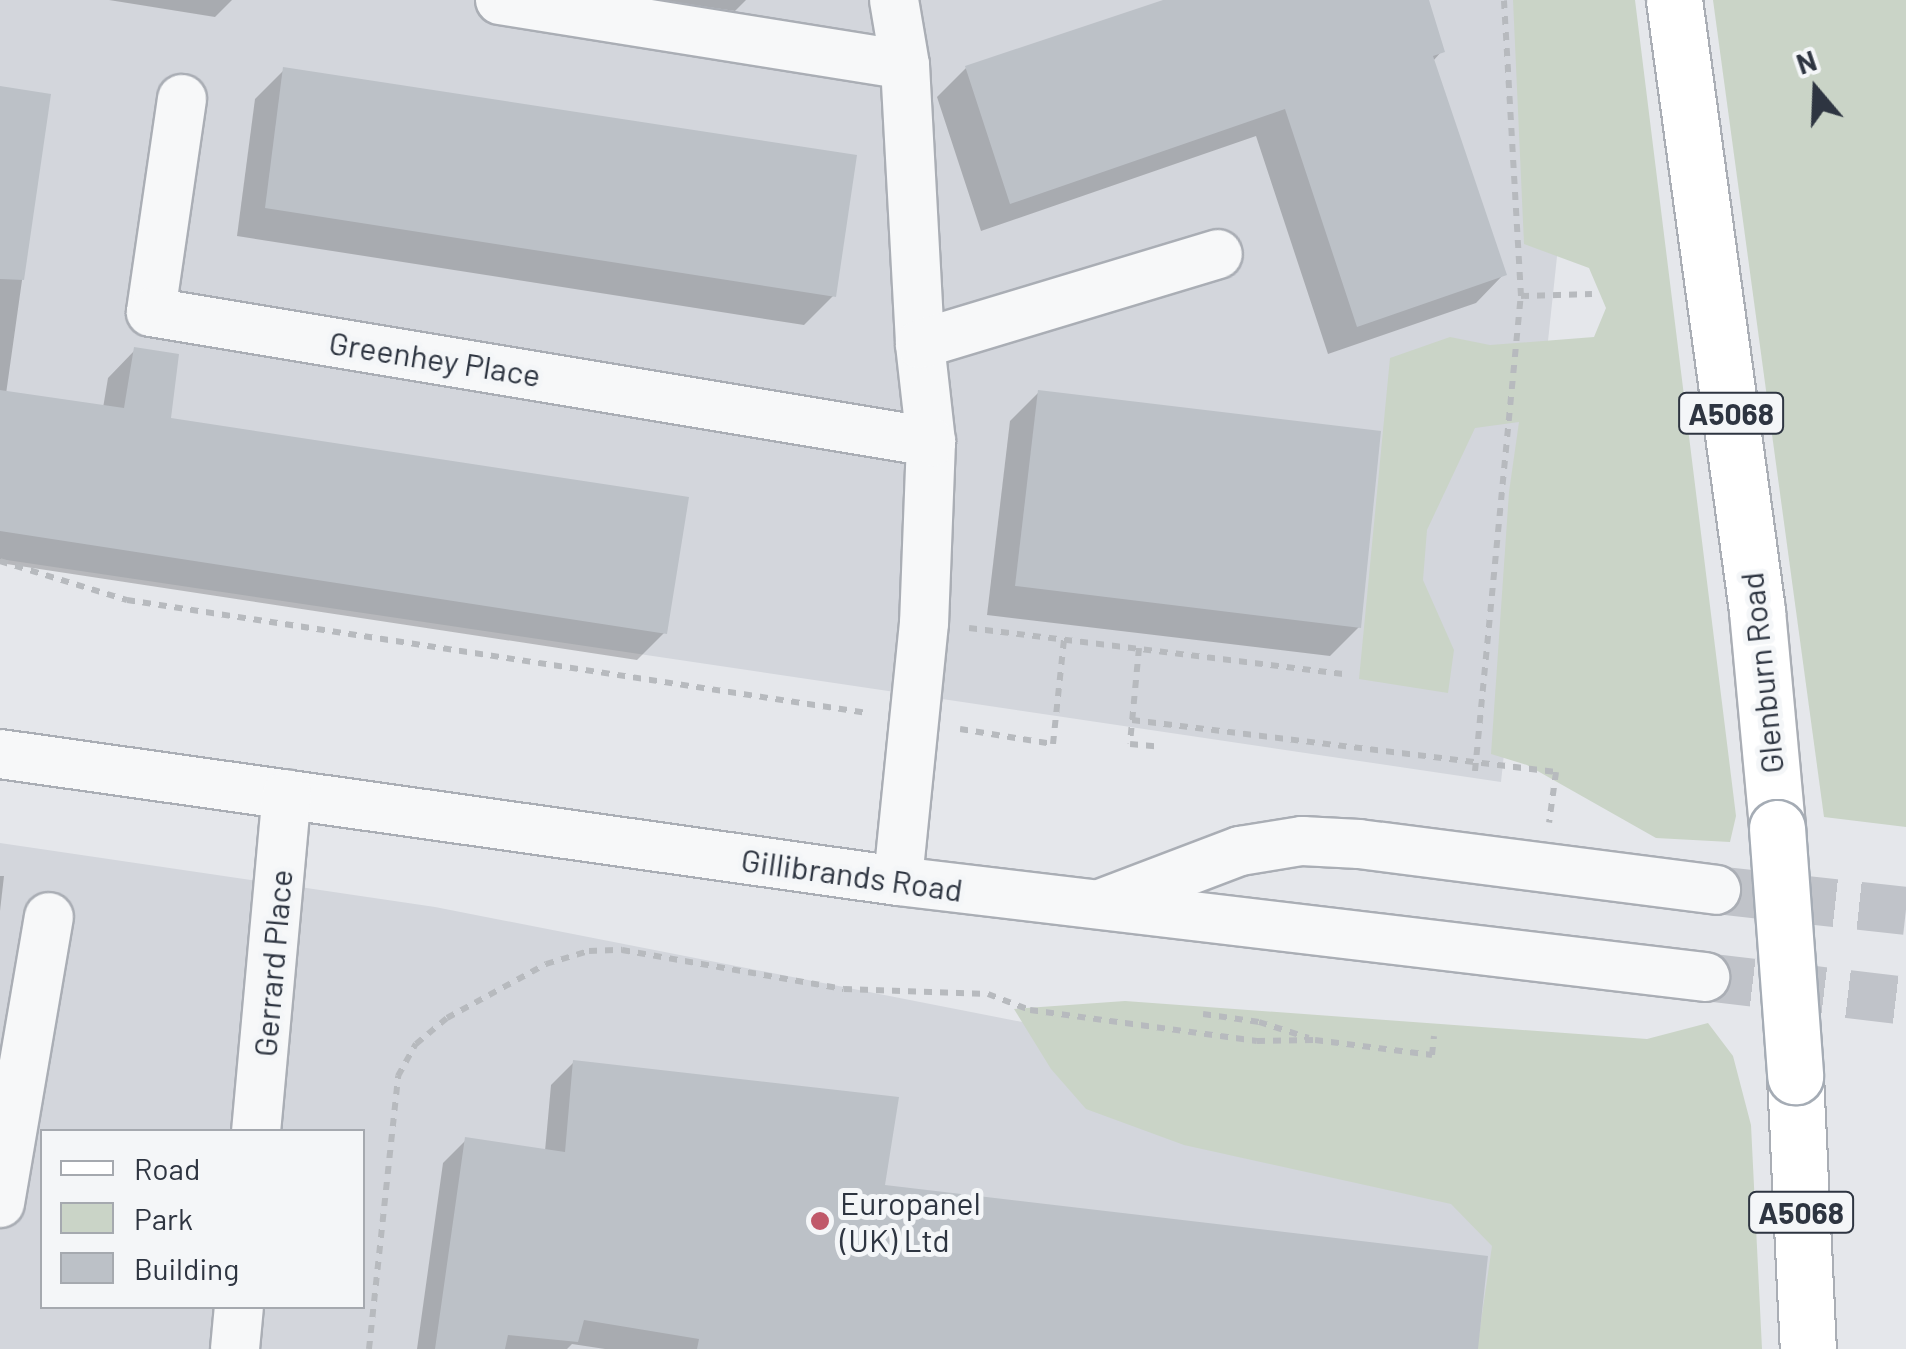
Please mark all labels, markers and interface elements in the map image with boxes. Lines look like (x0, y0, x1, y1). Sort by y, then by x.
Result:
north arrow (1766, 40, 1866, 140)
text: N (1792, 43, 1821, 81)
street label: Greenhey Place (327, 322, 543, 394)
road number: A5068 (1676, 388, 1786, 438)
street label: Glenburn Road (1731, 571, 1791, 775)
street label: Gillibrands Road (739, 839, 965, 909)
street label: Gerrard Place (245, 868, 299, 1058)
legend (40, 1129, 365, 1309)
text: Road (134, 1150, 200, 1186)
place label: Europanel (UK) Ltd (840, 1184, 981, 1259)
road number: A5068 (1746, 1187, 1856, 1237)
text: Park (134, 1200, 193, 1236)
marker: Europanel (UK) Ltd (809, 1210, 831, 1232)
text: Building (134, 1250, 239, 1286)

